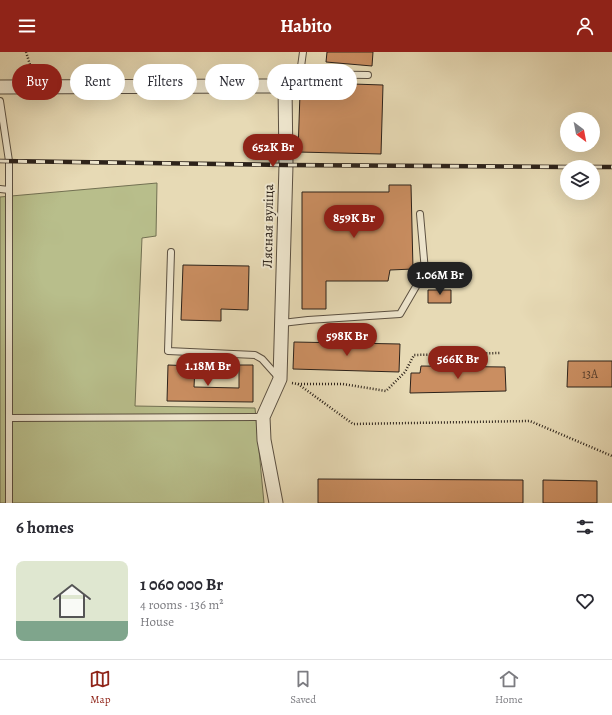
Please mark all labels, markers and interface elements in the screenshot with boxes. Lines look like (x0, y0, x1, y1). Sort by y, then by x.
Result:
text: Habito (280, 14, 332, 38)
icon: menu (16, 15, 38, 37)
icon: person (574, 15, 596, 37)
chip: Buy (12, 64, 62, 100)
chip: Rent (70, 64, 125, 100)
chip: Filters (133, 64, 197, 100)
chip: New (205, 64, 259, 100)
chip: Apartment (267, 64, 357, 100)
north arrow (560, 112, 600, 152)
map controls (560, 112, 600, 200)
pin: 652K Br (236, 134, 310, 168)
text: 652K Br (252, 138, 294, 155)
button: layers (560, 160, 600, 200)
street label: Лясная вуліца (258, 183, 278, 268)
pin: 859K Br (317, 205, 391, 239)
text: 859K Br (333, 209, 375, 226)
pin: 1.06M Br (399, 262, 481, 296)
text: 1.06M Br (416, 266, 464, 283)
pin: 598K Br (310, 323, 384, 357)
text: 598K Br (326, 327, 368, 344)
pin: 566K Br (421, 346, 495, 380)
text: 566K Br (437, 350, 479, 367)
pin: 1.18M Br (167, 353, 249, 387)
text: 1.18M Br (185, 357, 231, 374)
house number: 13А (582, 366, 599, 382)
text: 6 homes (16, 516, 74, 539)
icon: filters (574, 516, 596, 538)
text: 1 060 000 Br (140, 573, 223, 596)
icon: home (48, 577, 96, 625)
icon: heart (574, 590, 596, 612)
text: 4 rooms · 136 m² (140, 596, 224, 613)
text: House (140, 613, 174, 630)
tab: Map (89, 668, 111, 707)
tab: Saved (290, 668, 316, 707)
tab: Home (495, 668, 523, 707)

